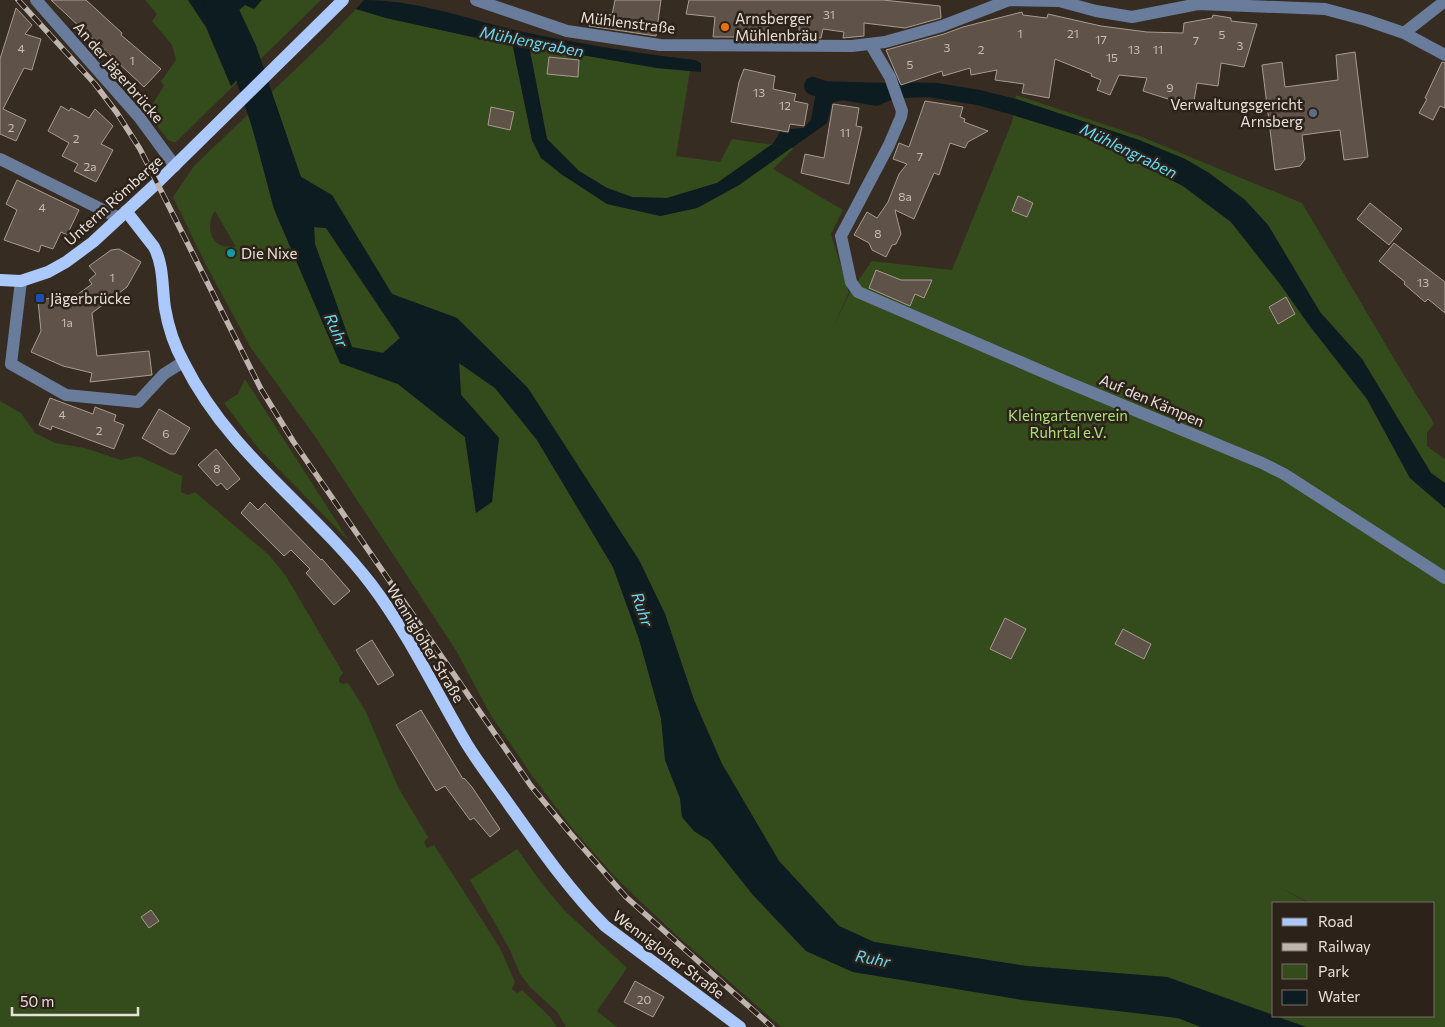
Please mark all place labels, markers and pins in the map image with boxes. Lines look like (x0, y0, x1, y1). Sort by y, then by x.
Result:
place label: Arnsberger Mühlenbräu (735, 9, 817, 44)
marker: Arnsberger Mühlenbräu (719, 21, 731, 33)
place label: Verwaltungsgericht Arnsberg (1170, 95, 1303, 130)
marker: Verwaltungsgericht Arnsberg (1307, 107, 1319, 119)
place label: Die Nixe (241, 244, 297, 262)
marker: Die Nixe (225, 247, 237, 259)
place label: Jägerbrücke (50, 289, 130, 307)
marker: Jägerbrücke (34, 292, 46, 304)

